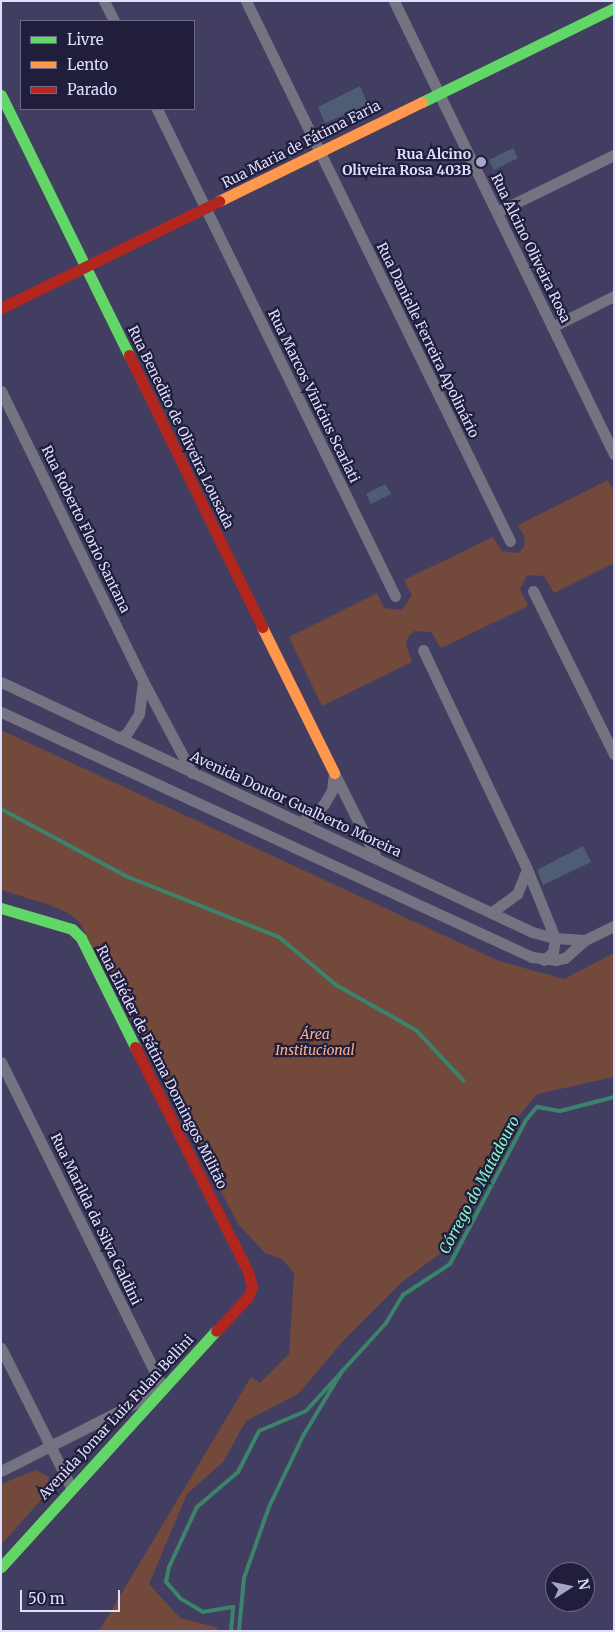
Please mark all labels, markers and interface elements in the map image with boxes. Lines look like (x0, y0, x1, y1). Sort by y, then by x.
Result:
legend (20, 20, 195, 110)
text: Livre (67, 30, 104, 49)
text: Lento (67, 55, 108, 74)
text: Parado (67, 80, 117, 99)
street label: Rua Maria de Fátima Faria (219, 97, 383, 191)
place label: Rua Alcino Oliveira Rosa 403B (342, 146, 471, 178)
marker: Rua Alcino Oliveira Rosa 403B (475, 156, 487, 168)
street label: Rua Alcino Oliveira Rosa (488, 171, 574, 325)
street label: Rua Danielle Ferreira Apolinário (373, 240, 483, 440)
street label: Rua Marcos Vinícius Scarlati (265, 307, 363, 485)
street label: Rua Benedito de Oliveira Lousada (124, 323, 238, 531)
street label: Rua Roberto Florio Santana (38, 443, 134, 615)
street label: Avenida Doutor Gualberto Moreira (188, 748, 404, 860)
street label: Rua Eliéder de Fátima Domingos Militão (93, 942, 231, 1192)
park label: Área Institucional (275, 1026, 355, 1058)
water label: Córrego do Matadouro (435, 1113, 523, 1257)
street label: Rua Marilda da Silva Galdini (47, 1130, 145, 1308)
street label: Avenida Jomar Luiz Fulan Bellini (35, 1331, 197, 1503)
north arrow (545, 1562, 595, 1612)
text: N (574, 1577, 594, 1591)
scale bar (22, 1580, 122, 1612)
text: 50 m (28, 1589, 65, 1608)

